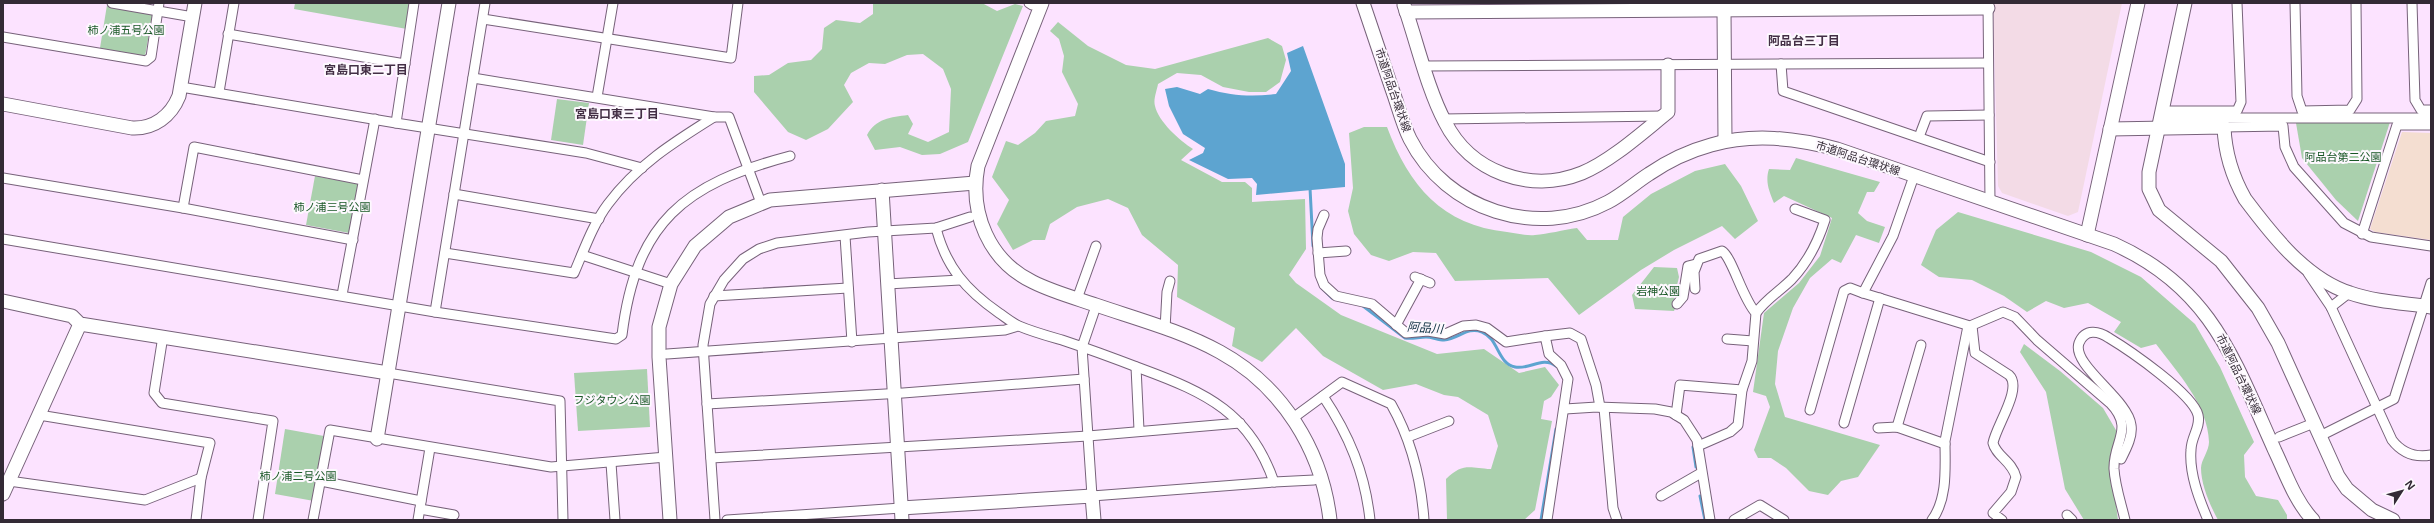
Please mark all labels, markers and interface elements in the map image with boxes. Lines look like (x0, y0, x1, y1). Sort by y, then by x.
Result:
park label: 柿ノ浦五号公園 (88, 22, 165, 37)
district label: 阿品台三丁目 (1768, 32, 1840, 49)
street label: 市道阿品台環状線 (1372, 46, 1415, 134)
district label: 宮島口東二丁目 (324, 61, 408, 78)
district label: 宮島口東三丁目 (575, 105, 659, 122)
street label: 市道阿品台環状線 (1814, 137, 1902, 178)
park label: 阿品台第二公園 (2305, 149, 2382, 164)
park label: 柿ノ浦三号公園 (294, 199, 371, 214)
park label: 岩神公園 (1636, 283, 1680, 298)
water label: 阿品川 (1406, 318, 1446, 337)
street label: 市道阿品台環状線 (2213, 331, 2265, 417)
park label: フジタウン公園 (574, 392, 650, 407)
park label: 柿ノ浦二号公園 (260, 468, 337, 483)
north arrow (2382, 471, 2422, 511)
text: N (2402, 477, 2419, 493)

